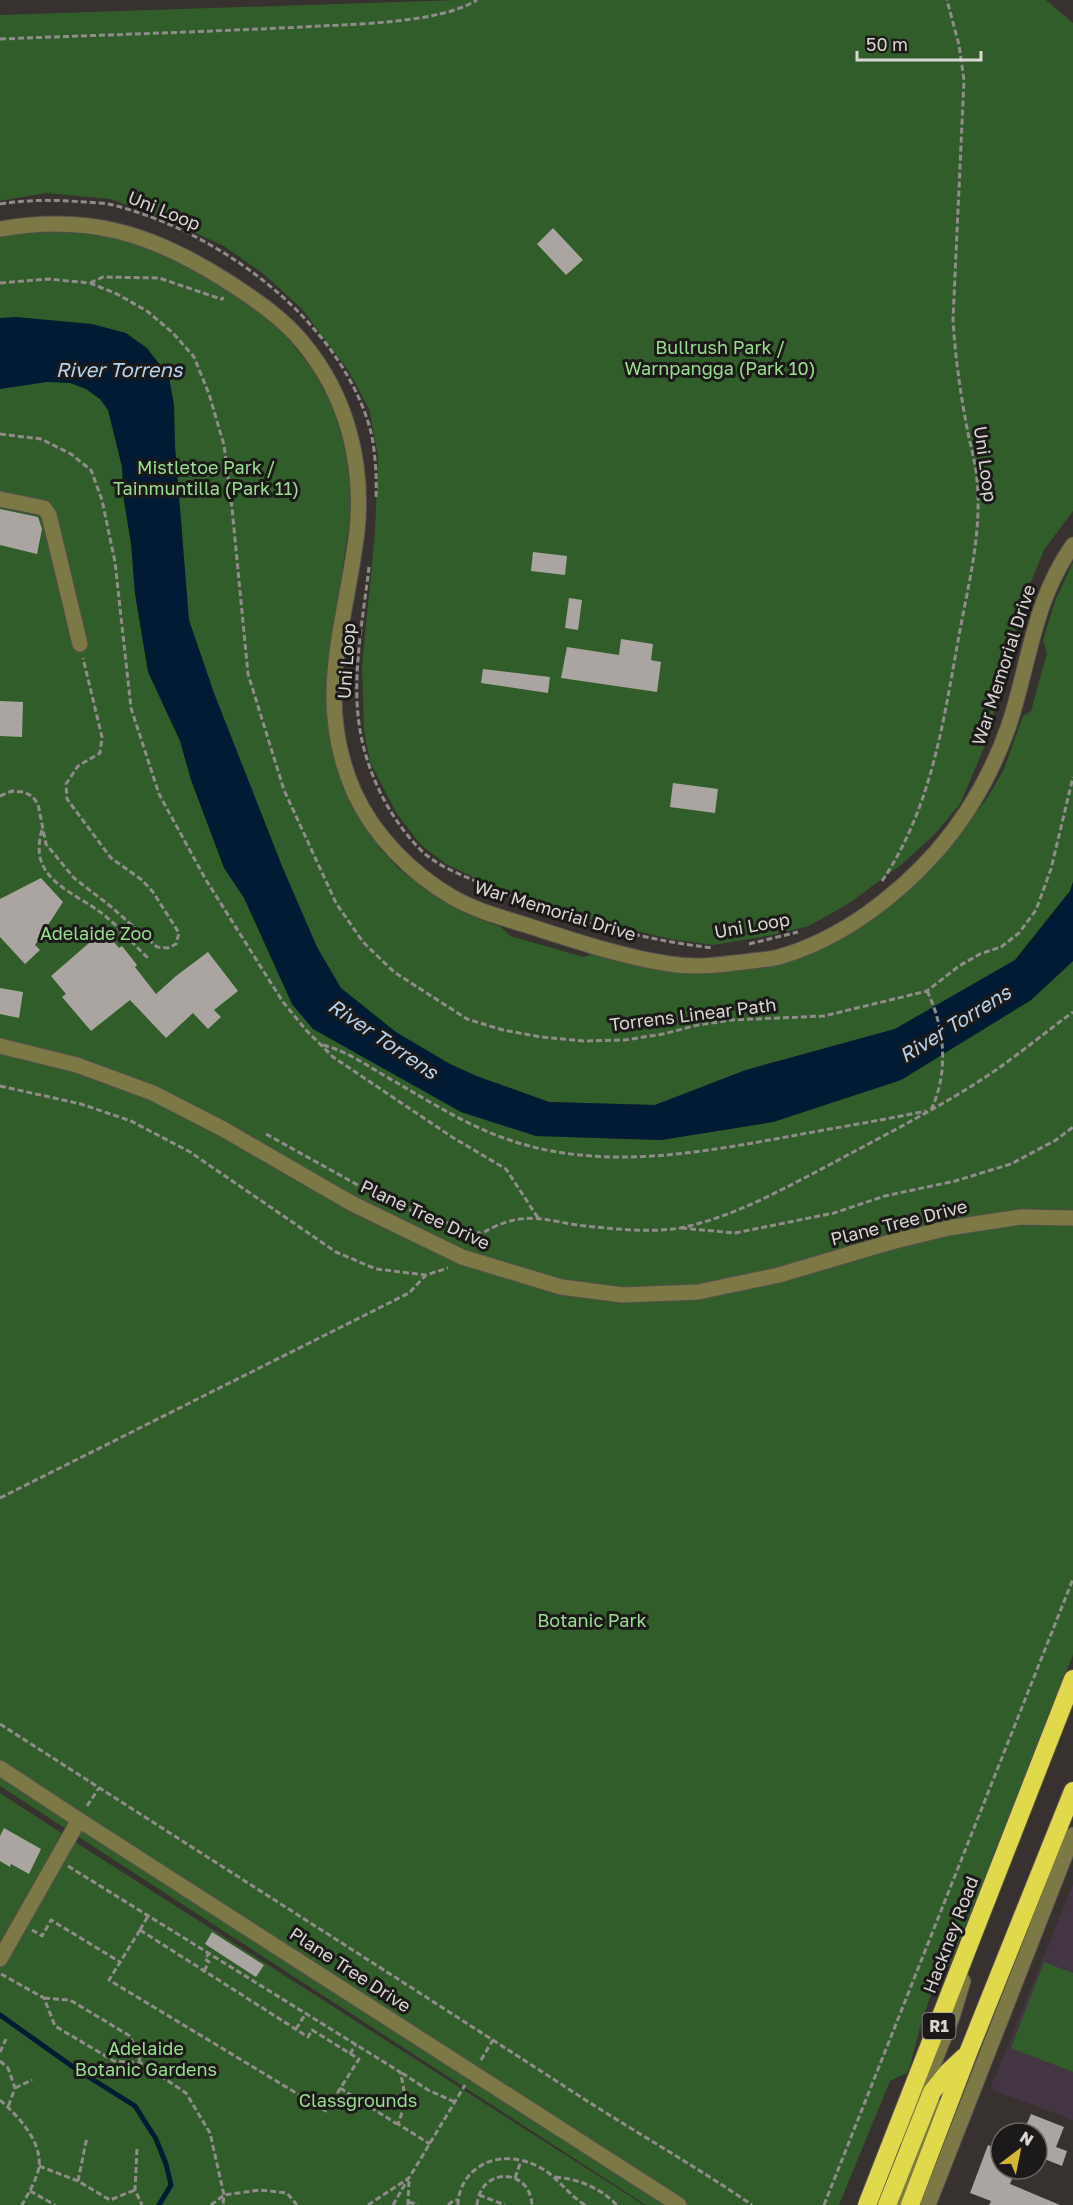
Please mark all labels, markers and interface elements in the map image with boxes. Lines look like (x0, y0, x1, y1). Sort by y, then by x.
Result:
scale bar (857, 24, 982, 62)
text: 50 m (866, 33, 908, 55)
street label: Uni Loop (125, 186, 204, 235)
park label: Bullrush Park / Warnpangga (Park 10) (625, 336, 815, 379)
water label: River Torrens (56, 357, 184, 381)
street label: Uni Loop (970, 425, 1002, 503)
park label: Mistletoe Park / Tainmuntilla (Park 11) (113, 456, 299, 499)
street label: War Memorial Drive (967, 582, 1039, 748)
street label: Uni Loop (332, 622, 360, 700)
street label: War Memorial Drive (472, 875, 639, 945)
street label: Uni Loop (712, 908, 791, 942)
park label: Adelaide Zoo (40, 922, 152, 944)
water label: River Torrens (894, 979, 1016, 1067)
water label: River Torrens (324, 993, 444, 1084)
street label: Torrens Linear Path (608, 993, 778, 1035)
street label: Plane Tree Drive (357, 1175, 494, 1254)
street label: Plane Tree Drive (828, 1194, 969, 1250)
park label: Botanic Park (537, 1609, 647, 1631)
street label: Hackney Road (918, 1873, 982, 1996)
street label: Plane Tree Drive (286, 1922, 415, 2017)
road number: R1 (922, 2013, 956, 2039)
park label: Adelaide Botanic Gardens (75, 2037, 217, 2080)
park label: Classgrounds (299, 2089, 417, 2111)
north arrow (989, 2121, 1049, 2181)
text: N (1016, 2127, 1037, 2150)

